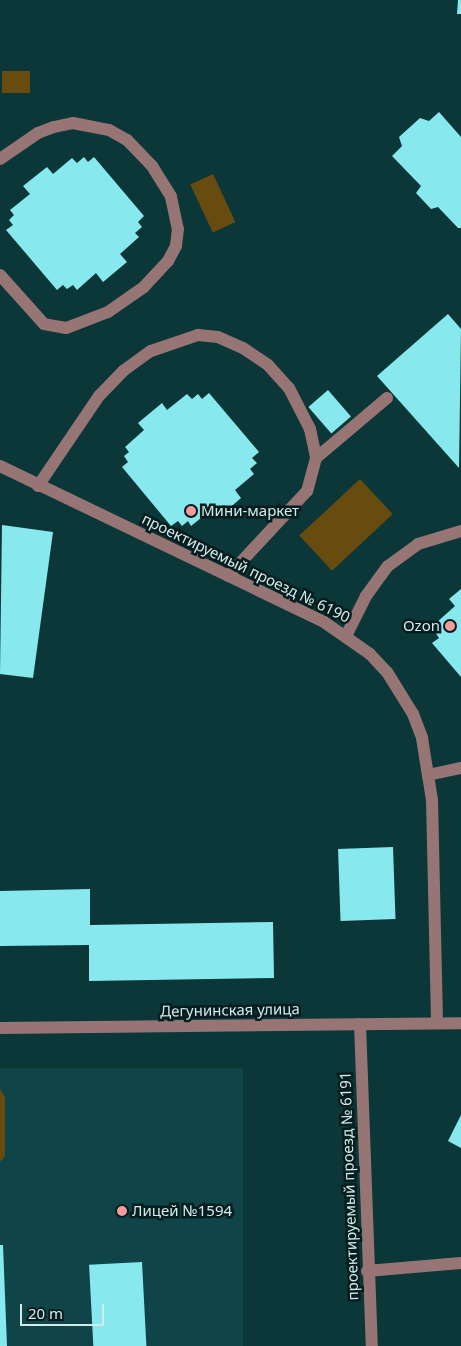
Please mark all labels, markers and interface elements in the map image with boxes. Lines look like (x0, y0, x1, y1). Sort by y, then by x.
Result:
place label: Мини-маркет (201, 502, 299, 520)
marker: Мини-маркет (185, 505, 197, 517)
street label: проектируемый проезд № 6190 (139, 510, 353, 626)
place label: Ozon (403, 617, 440, 635)
marker: Ozon (444, 620, 456, 632)
street label: Дегунинская улица (160, 1000, 300, 1020)
street label: проектируемый проезд № 6191 (336, 1071, 362, 1301)
place label: Лицей №1594 (132, 1202, 232, 1220)
marker: Лицей №1594 (116, 1205, 128, 1217)
scale bar (22, 1294, 106, 1326)
text: 20 m (28, 1303, 63, 1323)

